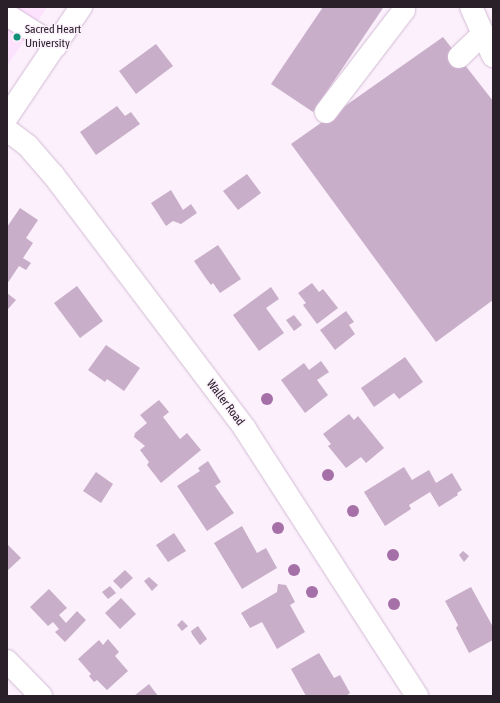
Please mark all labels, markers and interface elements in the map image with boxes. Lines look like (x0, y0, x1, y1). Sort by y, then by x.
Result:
place label: Sacred Heart University (25, 23, 81, 51)
marker: Sacred Heart University (12, 32, 22, 42)
street label: Waller Road (203, 377, 247, 429)

